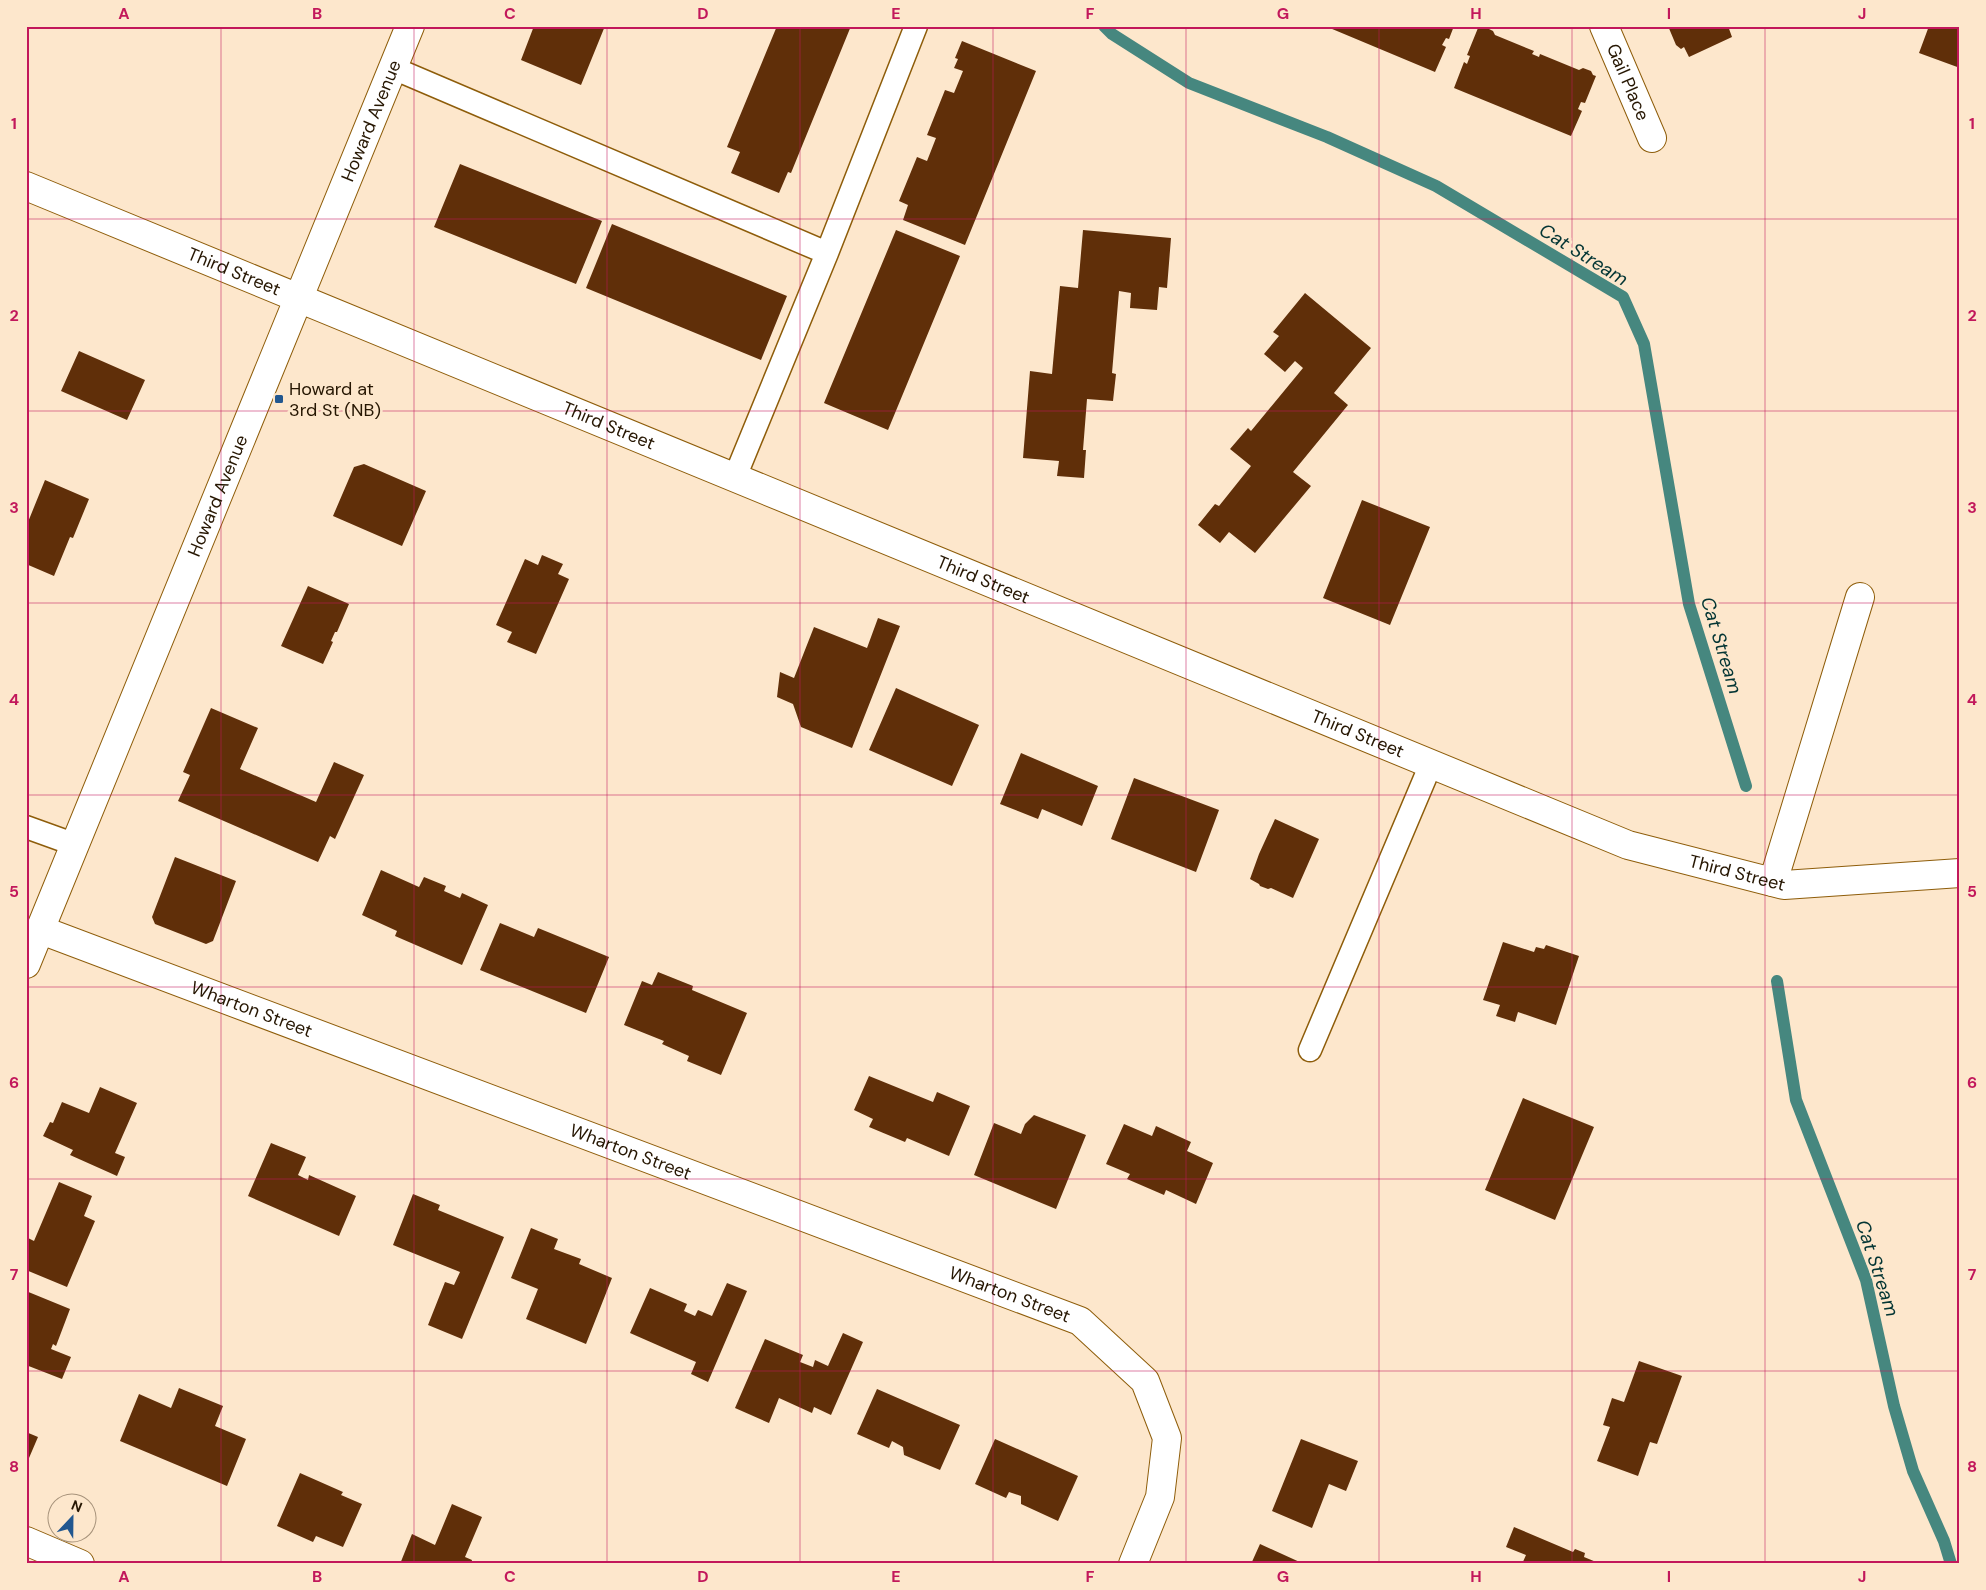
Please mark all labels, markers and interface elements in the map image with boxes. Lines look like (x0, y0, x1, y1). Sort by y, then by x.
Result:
text: A (118, 3, 130, 24)
text: B (312, 3, 322, 24)
text: C (504, 3, 516, 24)
text: D (697, 3, 709, 24)
text: E (891, 3, 901, 24)
text: F (1086, 3, 1095, 24)
text: G (1277, 3, 1289, 24)
text: H (1470, 3, 1482, 24)
text: I (1667, 3, 1671, 24)
text: J (1858, 3, 1866, 24)
street label: Gail Place (1601, 40, 1655, 124)
street label: Howard Avenue (336, 56, 407, 185)
text: 1 (11, 113, 17, 134)
text: 1 (1969, 113, 1975, 134)
water label: Cat Stream (1535, 217, 1633, 292)
street label: Third Street (184, 242, 284, 301)
text: 2 (9, 305, 19, 326)
text: 2 (1967, 305, 1977, 326)
place label: Howard at 3rd St (NB) (289, 377, 381, 422)
marker: Howard at 3rd St (NB) (273, 393, 285, 405)
street label: Third Street (559, 396, 659, 455)
street label: Howard Avenue (182, 431, 253, 560)
text: 3 (9, 497, 19, 518)
text: 3 (1967, 497, 1977, 518)
street label: Third Street (933, 550, 1033, 610)
water label: Cat Stream (1695, 594, 1748, 697)
text: 4 (9, 689, 19, 710)
text: 4 (1967, 689, 1977, 710)
street label: Third Street (1308, 704, 1408, 764)
street label: Third Street (1687, 849, 1788, 897)
text: 5 (9, 881, 19, 902)
text: 5 (1967, 881, 1977, 902)
street label: Wharton Street (187, 975, 316, 1043)
text: 6 (9, 1072, 19, 1093)
text: 6 (1967, 1072, 1977, 1093)
street label: Wharton Street (567, 1118, 695, 1186)
water label: Cat Stream (1850, 1217, 1905, 1320)
street label: Wharton Street (946, 1261, 1074, 1328)
text: 7 (10, 1264, 19, 1285)
text: 7 (1968, 1264, 1977, 1285)
text: 8 (9, 1456, 19, 1477)
text: 8 (1967, 1456, 1977, 1477)
north arrow (48, 1492, 98, 1542)
text: N (69, 1496, 85, 1516)
text: A (118, 1566, 130, 1587)
text: B (312, 1566, 322, 1587)
text: C (504, 1566, 516, 1587)
text: D (697, 1566, 709, 1587)
text: E (891, 1566, 901, 1587)
text: F (1086, 1566, 1095, 1587)
text: G (1277, 1566, 1289, 1587)
text: H (1470, 1566, 1482, 1587)
text: I (1667, 1566, 1671, 1587)
text: J (1858, 1566, 1866, 1587)

